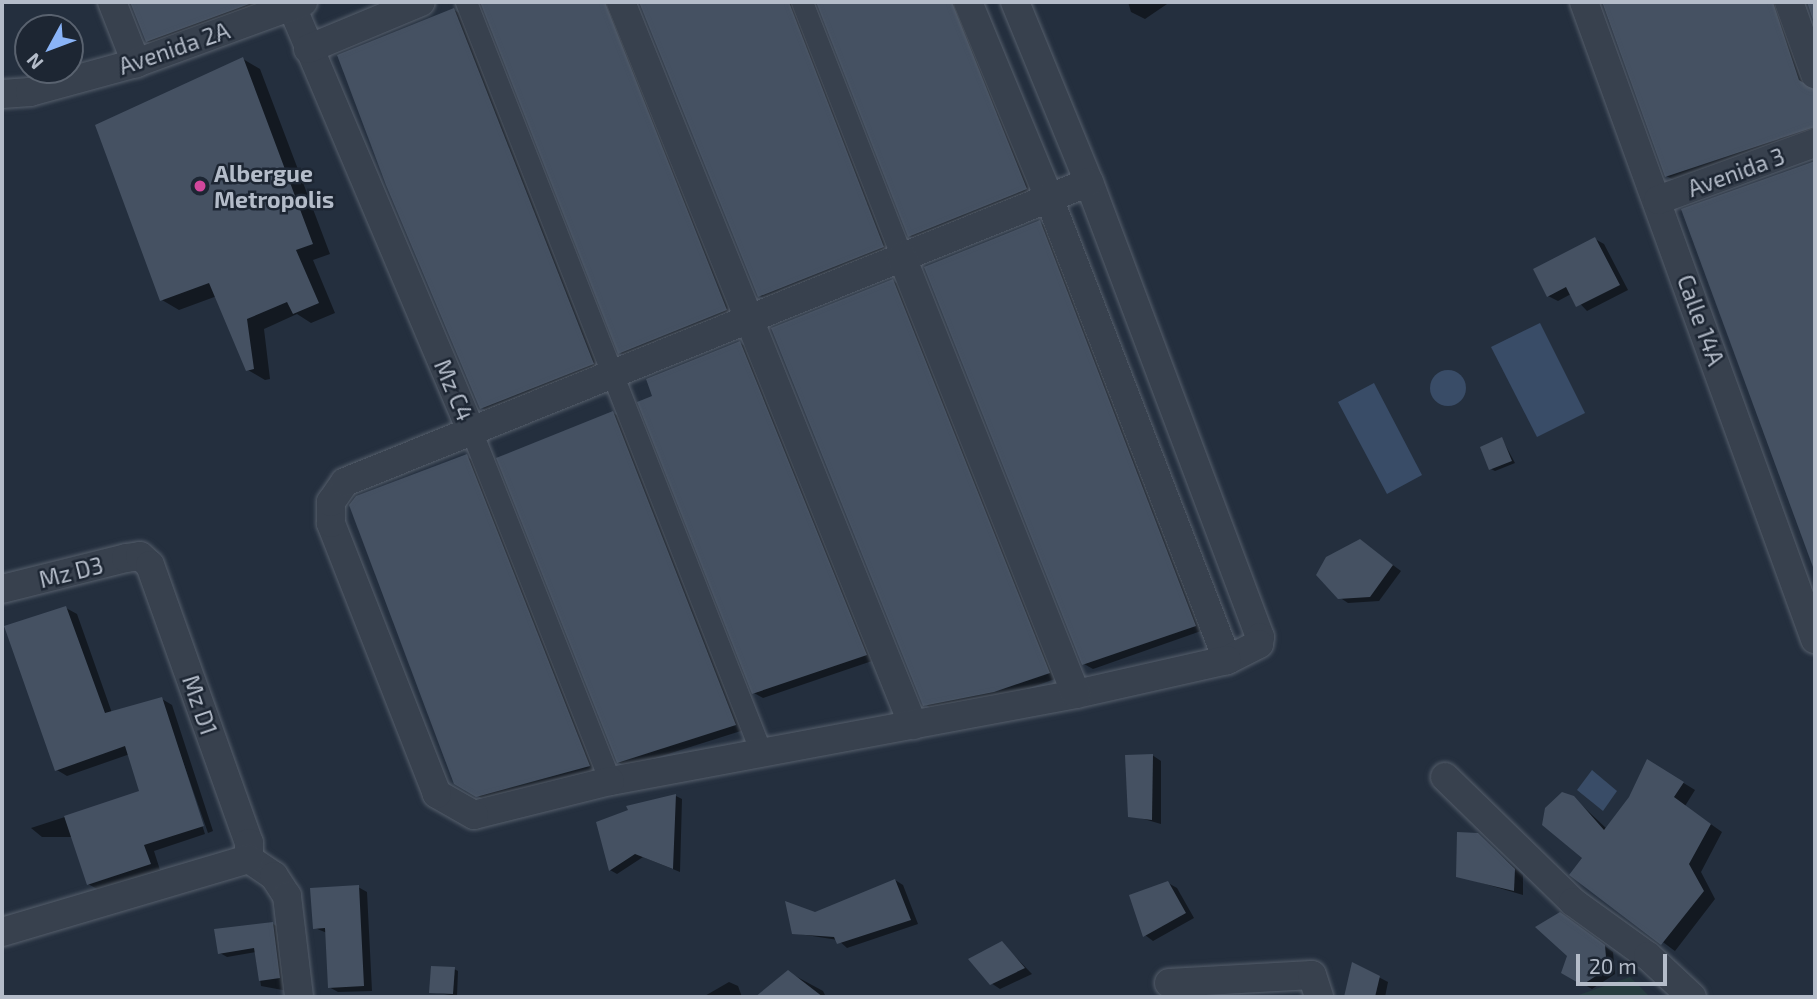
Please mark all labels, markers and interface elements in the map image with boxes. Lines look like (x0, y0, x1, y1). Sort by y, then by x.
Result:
north arrow (14, 14, 84, 84)
street label: Avenida 2A (115, 16, 233, 80)
text: N (21, 49, 47, 75)
street label: Avenida 3 (1684, 142, 1788, 202)
place label: Albergue Metropolis (214, 159, 334, 213)
marker: Albergue Metropolis (192, 178, 208, 194)
street label: Calle 14A (1672, 271, 1730, 369)
street label: Mz C4 (429, 355, 479, 425)
street label: Mz D3 (36, 551, 106, 593)
street label: Mz D1 (177, 671, 223, 739)
scale bar (1579, 940, 1670, 984)
text: 20 m (1589, 953, 1637, 978)

